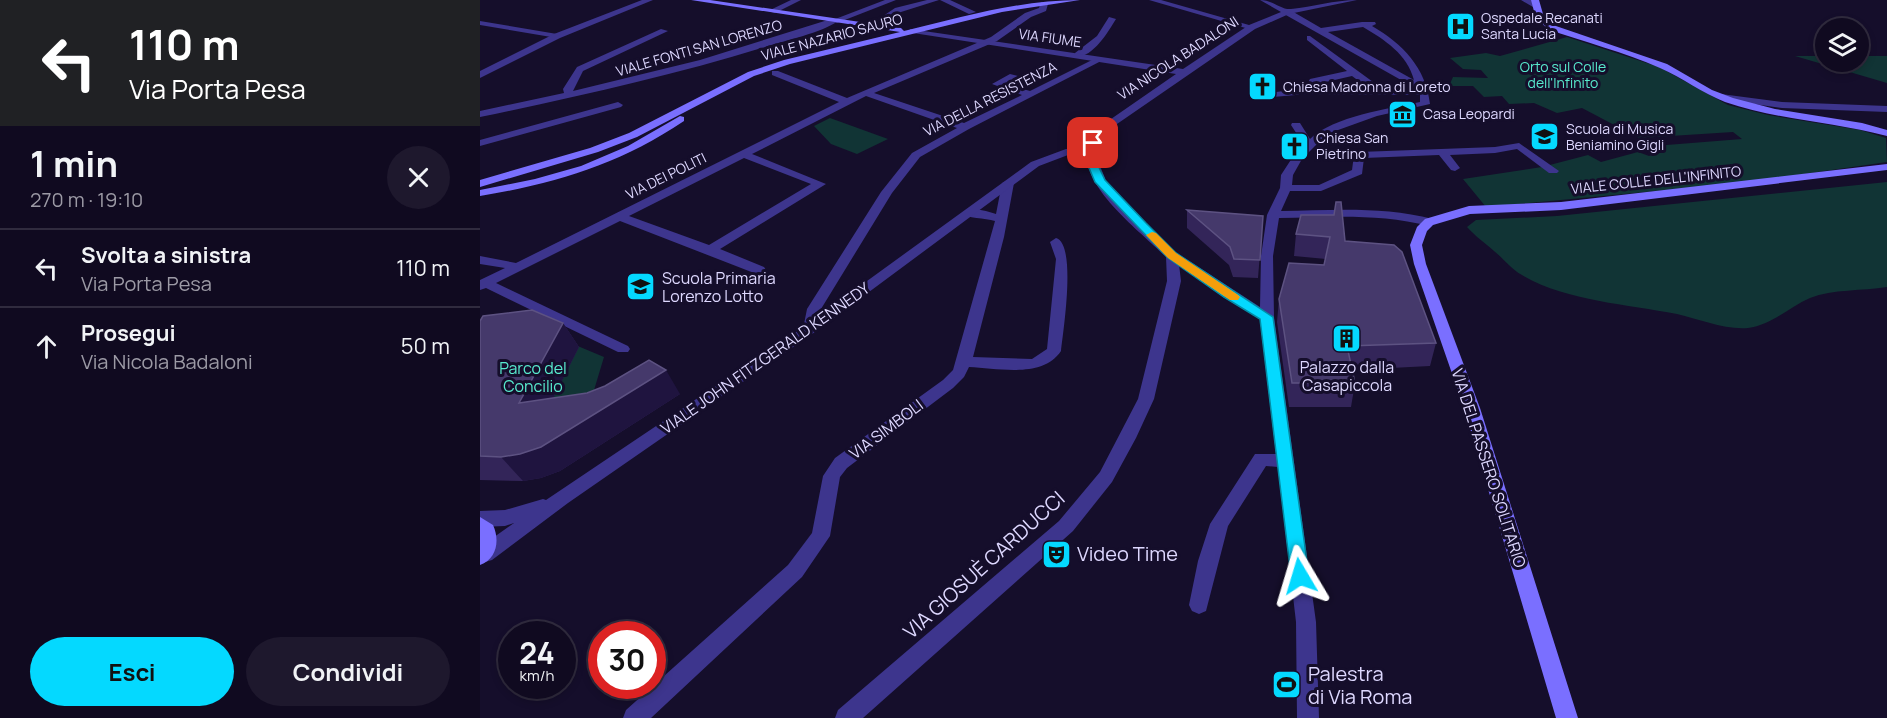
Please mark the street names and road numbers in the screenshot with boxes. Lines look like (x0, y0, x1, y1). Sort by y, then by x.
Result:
street label: VIALE NAZARIO SAURO (759, 9, 905, 65)
street label: VIA NICOLA BADALONI (1114, 11, 1242, 104)
street label: VIALE FONTI SAN LORENZO (614, 15, 784, 80)
street label: VIA FIUME (1017, 24, 1083, 51)
street label: VIA DELLA RESISTENZA (920, 57, 1060, 140)
street label: VIA DEI POLITI (622, 148, 709, 203)
street label: VIALE COLLE DELL'INFINITO (1570, 161, 1742, 198)
street label: VIALE JOHN FITZGERALD KENNEDY (656, 277, 874, 439)
street label: VIA DEL PASSERO SOLITARIO (1446, 366, 1532, 571)
street label: VIA SIMBOLI (845, 394, 927, 464)
street label: VIA GIOSUÈ CARDUCCI (897, 485, 1070, 644)

